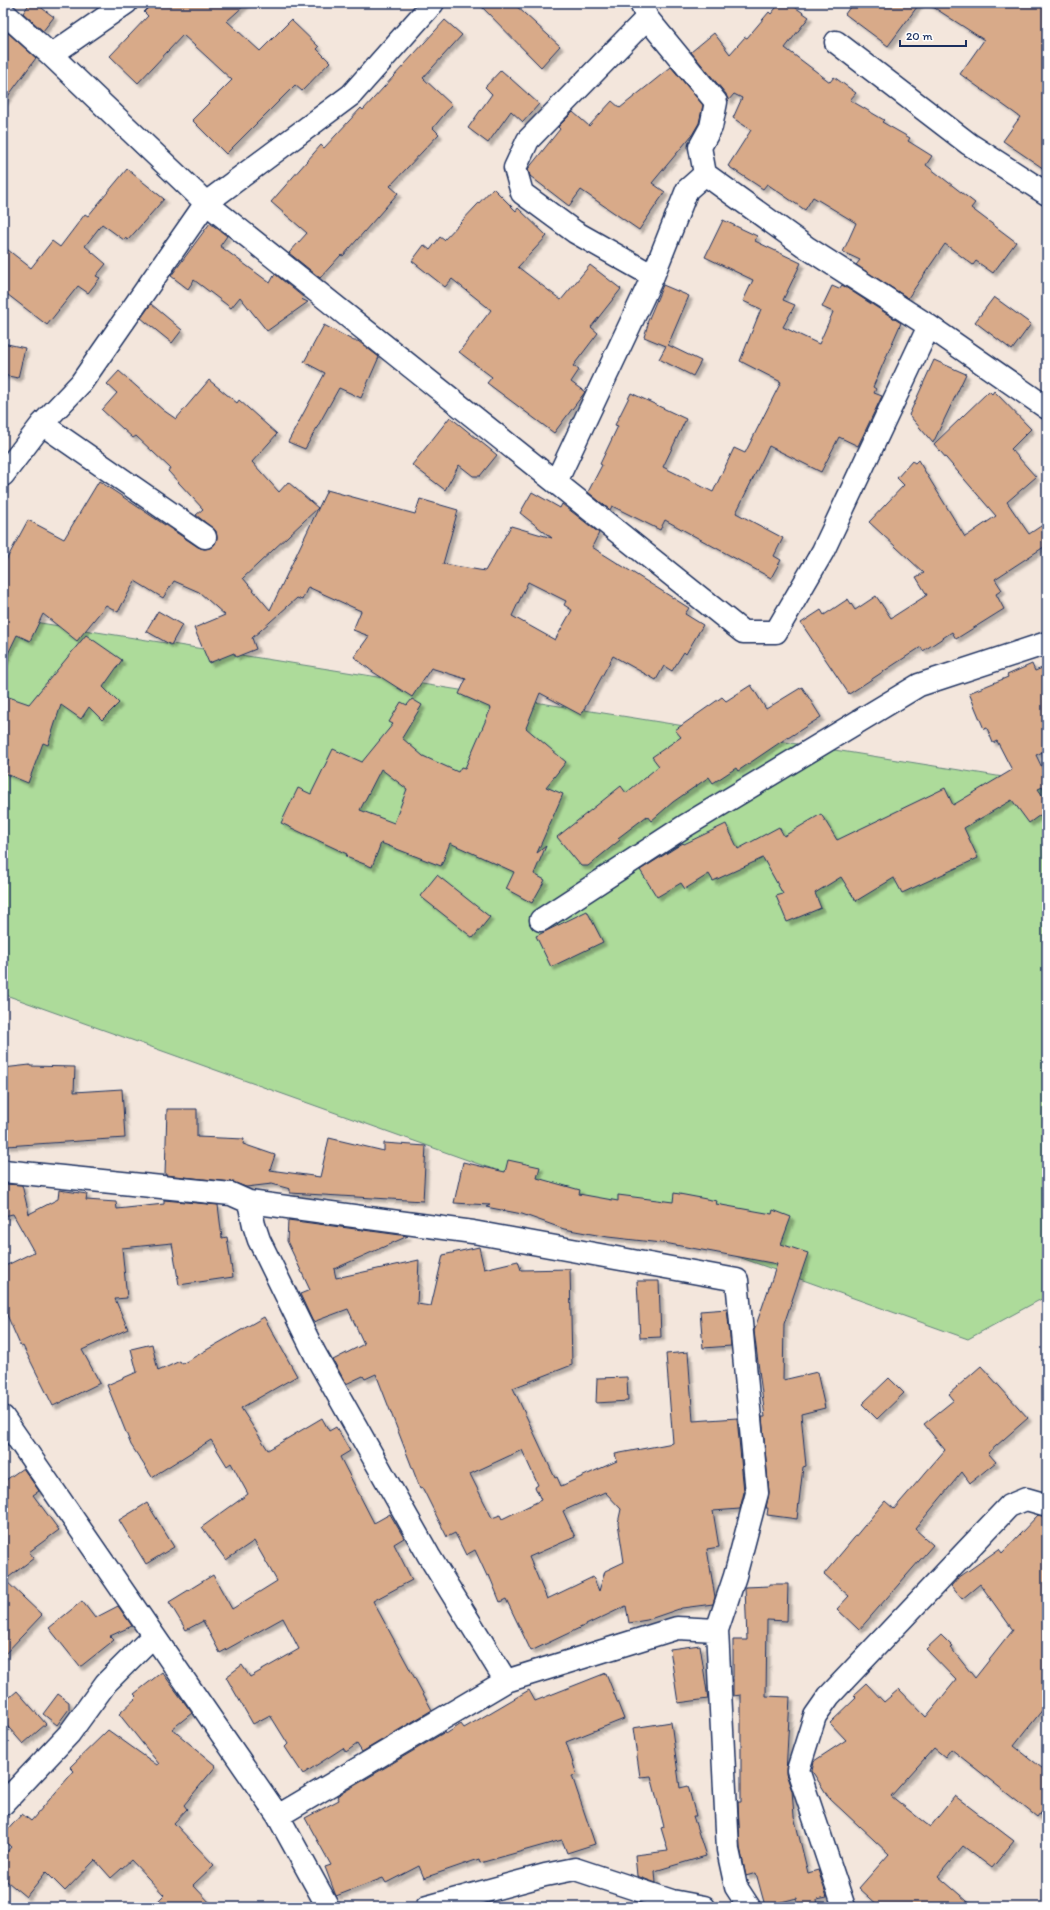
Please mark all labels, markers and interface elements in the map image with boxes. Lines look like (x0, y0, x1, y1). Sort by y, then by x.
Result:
scale bar (900, 22, 966, 48)
text: 20 m (906, 29, 933, 43)

